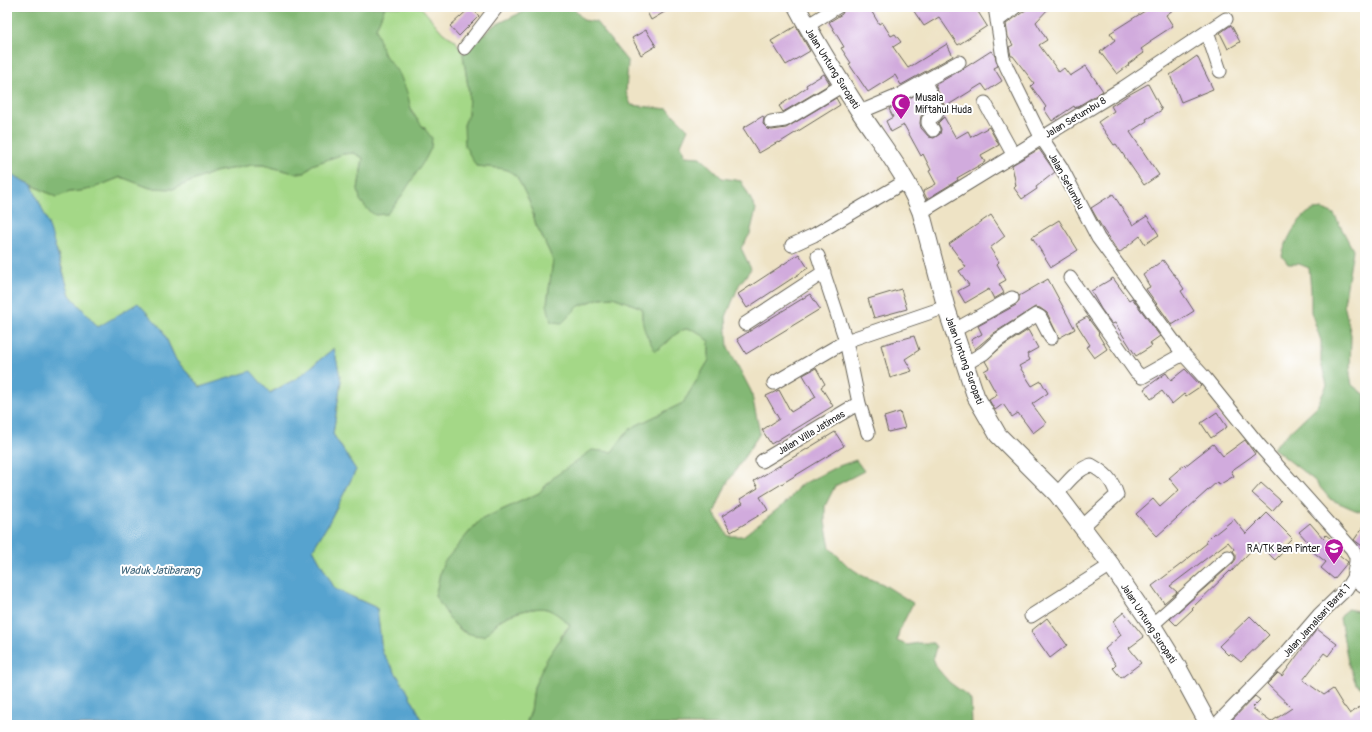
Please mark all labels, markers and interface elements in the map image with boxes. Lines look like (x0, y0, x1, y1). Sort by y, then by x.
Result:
street label: Jalan Untung Suropati (803, 26, 862, 111)
mosque icon: Musala Miftahul Huda (890, 92, 912, 120)
place label: Musala Miftahul Huda (915, 92, 972, 116)
street label: Jalan Setumbu 8 (1043, 95, 1108, 141)
street label: Jalan Setumbu (1046, 151, 1086, 212)
street label: Jalan Untung Suropati (943, 315, 986, 406)
street label: Jalan Villa Jatimas (776, 408, 848, 458)
school or university icon: RA/TK Ben Pinter (1323, 537, 1345, 565)
place label: RA/TK Ben Pinter (1247, 543, 1320, 555)
water label: Waduk Jatibarang (120, 564, 201, 577)
street label: Jalan Untung Suropati (1118, 581, 1179, 666)
street label: Jalan Jamalsari Barat 1 (1281, 582, 1353, 660)

